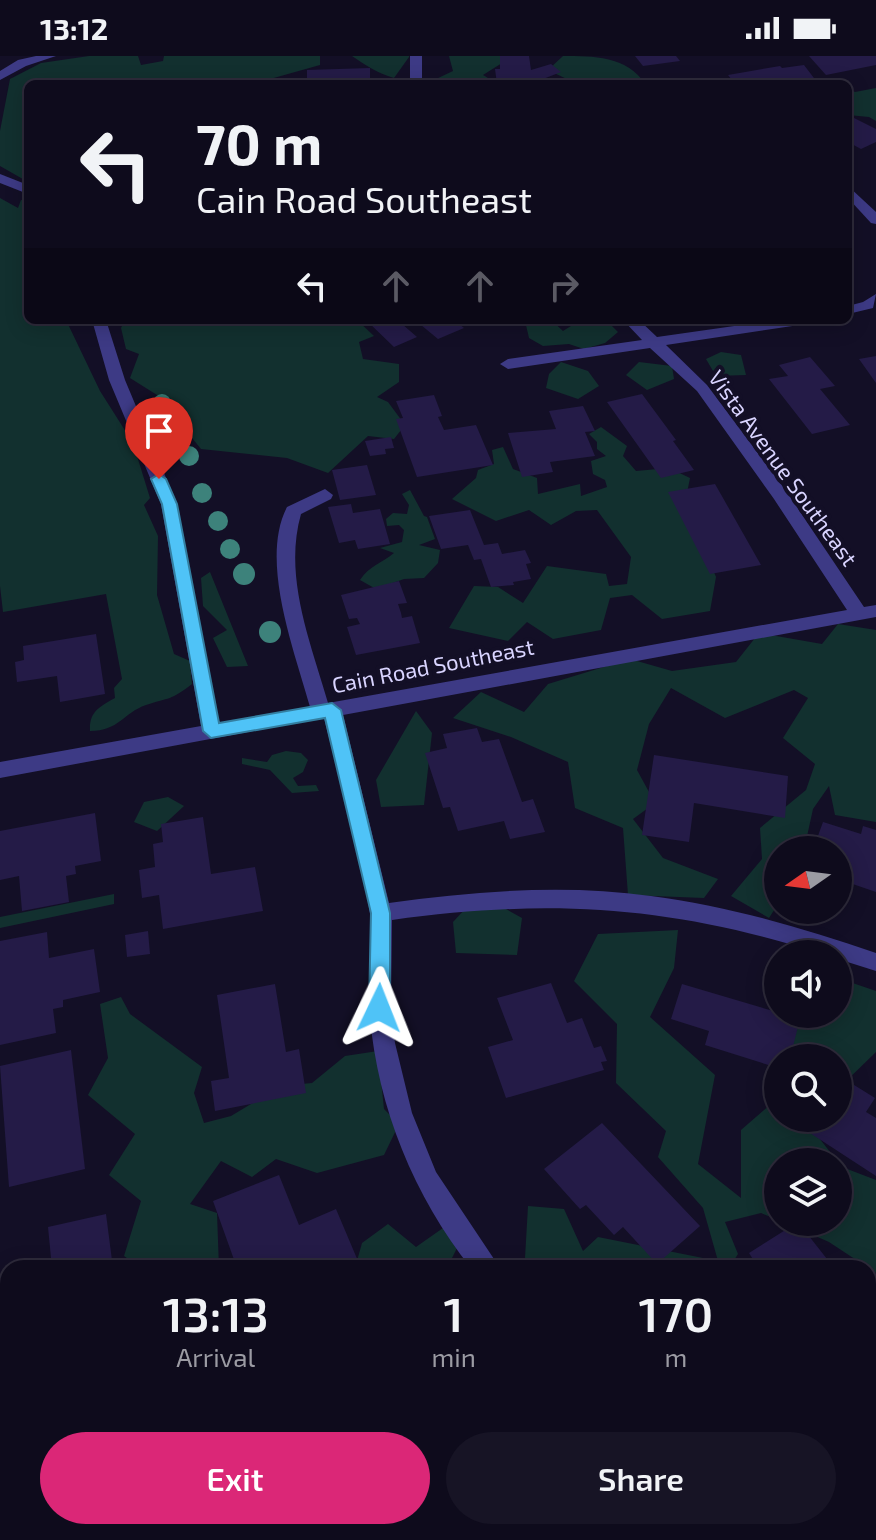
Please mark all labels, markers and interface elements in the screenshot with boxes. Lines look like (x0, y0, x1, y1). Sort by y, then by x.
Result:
text: 13:12 (40, 10, 108, 46)
text: 70 m (196, 109, 322, 176)
icon: left (64, 112, 168, 216)
text: Cain Road Southeast (196, 177, 532, 220)
icon: left (290, 264, 334, 308)
icon: ahead (374, 264, 418, 308)
icon: ahead (458, 264, 502, 308)
icon: right (542, 264, 586, 308)
street label: Vista Avenue Southeast (704, 365, 864, 570)
pin (125, 397, 193, 479)
icon: arrive (137, 409, 181, 453)
street label: Cain Road Southeast (330, 633, 536, 697)
north arrow (764, 836, 852, 924)
map controls (764, 836, 852, 1236)
button: sound (764, 940, 852, 1028)
position arrow (337, 966, 421, 1050)
button: search (764, 1044, 852, 1132)
button: layers (764, 1148, 852, 1236)
text: 13:13 (163, 1284, 269, 1342)
text: 1 (444, 1284, 464, 1342)
text: 170 (638, 1284, 713, 1342)
text: Arrival (176, 1341, 255, 1372)
text: min (431, 1341, 476, 1372)
text: m (664, 1341, 687, 1372)
button: Exit (40, 1432, 430, 1524)
button: Share (446, 1432, 836, 1524)

